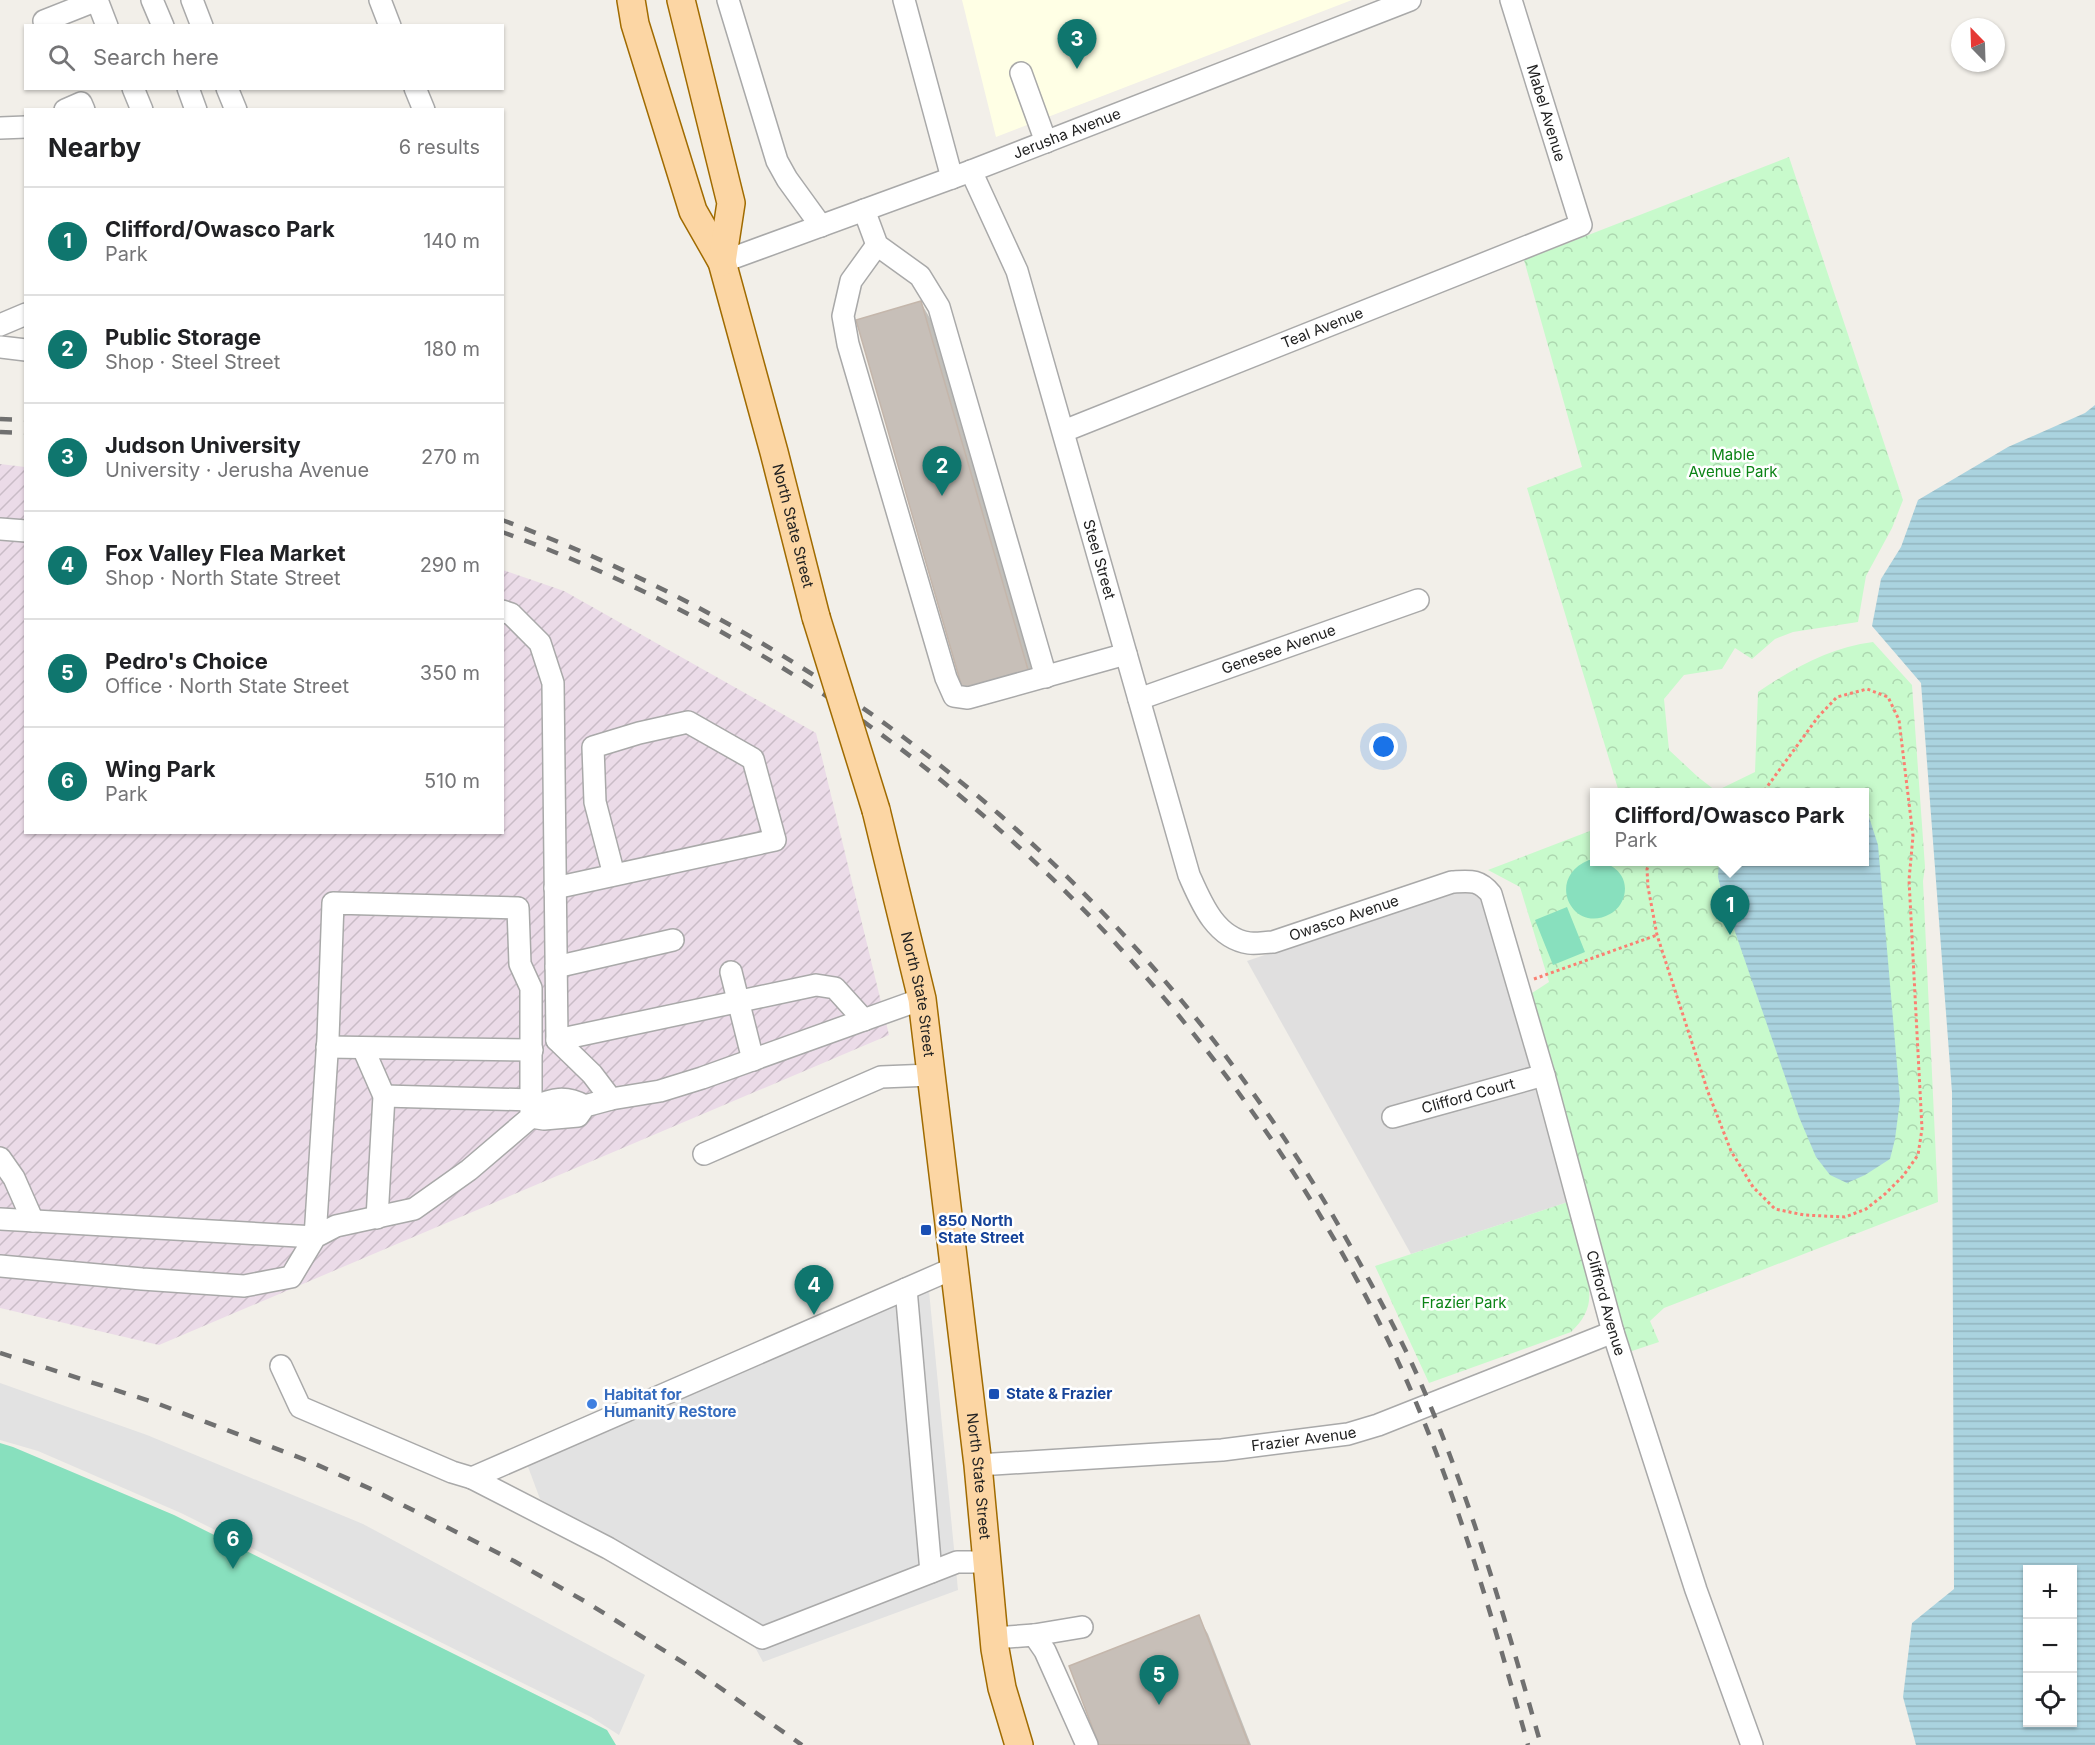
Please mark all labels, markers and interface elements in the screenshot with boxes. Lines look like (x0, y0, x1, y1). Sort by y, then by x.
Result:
north arrow (1951, 18, 2005, 72)
pin: 3 (1058, 20, 1096, 69)
search box (24, 24, 504, 90)
icon: search (45, 41, 78, 74)
text: Search here (93, 44, 219, 70)
street label: Mabel Avenue (1523, 62, 1570, 164)
street label: Jerusha Avenue (1010, 104, 1123, 163)
text: Nearby (48, 132, 141, 163)
text: 6 results (399, 135, 480, 159)
text: Clifford/Owasco Park (105, 216, 335, 242)
text: 1 (63, 229, 72, 253)
text: 140 m (423, 229, 480, 253)
text: Park (105, 242, 148, 266)
street label: Teal Avenue (1278, 303, 1366, 352)
text: Public Storage (105, 324, 261, 350)
text: 2 (61, 337, 74, 361)
text: 180 m (424, 337, 480, 361)
text: Shop · Steel Street (105, 350, 280, 374)
text: Judson University (105, 432, 301, 458)
text: 3 (61, 445, 74, 469)
text: 270 m (421, 445, 480, 469)
park label: Mable Avenue Park (1688, 445, 1778, 481)
pin: 2 (922, 446, 962, 496)
text: University · Jerusha Avenue (105, 458, 369, 482)
street label: North State Street (768, 462, 818, 590)
street label: Steel Street (1079, 517, 1120, 601)
text: Fox Valley Flea Market (105, 540, 345, 566)
text: 4 (61, 553, 74, 577)
text: 290 m (420, 553, 480, 577)
text: Shop · North State Street (105, 566, 341, 590)
street label: Genesee Avenue (1219, 620, 1338, 678)
text: Pedro's Choice (105, 648, 268, 674)
text: 5 (61, 661, 74, 685)
text: 350 m (420, 661, 480, 685)
text: Office · North State Street (105, 674, 349, 698)
your location (1369, 732, 1398, 761)
text: Wing Park (105, 756, 215, 782)
text: 6 (61, 769, 74, 793)
text: 510 m (424, 769, 480, 793)
text: Park (105, 782, 148, 806)
popup (1590, 788, 1869, 866)
text: Clifford/Owasco Park (1615, 802, 1844, 828)
text: Park (1615, 828, 1657, 852)
pin: 1 (1710, 886, 1750, 935)
street label: Owasco Avenue (1286, 891, 1401, 945)
street label: North State Street (897, 929, 939, 1058)
street label: Clifford Court (1419, 1074, 1517, 1118)
place label: 850 North State Street (938, 1211, 1025, 1247)
marker: 850 North State Street (919, 1223, 933, 1237)
street label: Clifford Avenue (1582, 1248, 1630, 1358)
pin: 4 (794, 1266, 834, 1315)
park label: Frazier Park (1421, 1293, 1507, 1312)
place label: State & Frazier (1006, 1384, 1112, 1403)
place label: Habitat for Humanity ReStore (604, 1385, 736, 1421)
marker: State & Frazier (987, 1387, 1001, 1401)
marker: Habitat for Humanity ReStore (585, 1397, 599, 1411)
street label: North State Street (963, 1412, 995, 1540)
street label: Frazier Avenue (1250, 1422, 1359, 1455)
pin: 6 (214, 1520, 252, 1569)
map controls (2023, 1565, 2077, 1727)
button: + (2023, 1565, 2077, 1619)
button: − (2023, 1619, 2077, 1673)
pin: 5 (1140, 1656, 1178, 1705)
button: locate (2023, 1673, 2077, 1727)

